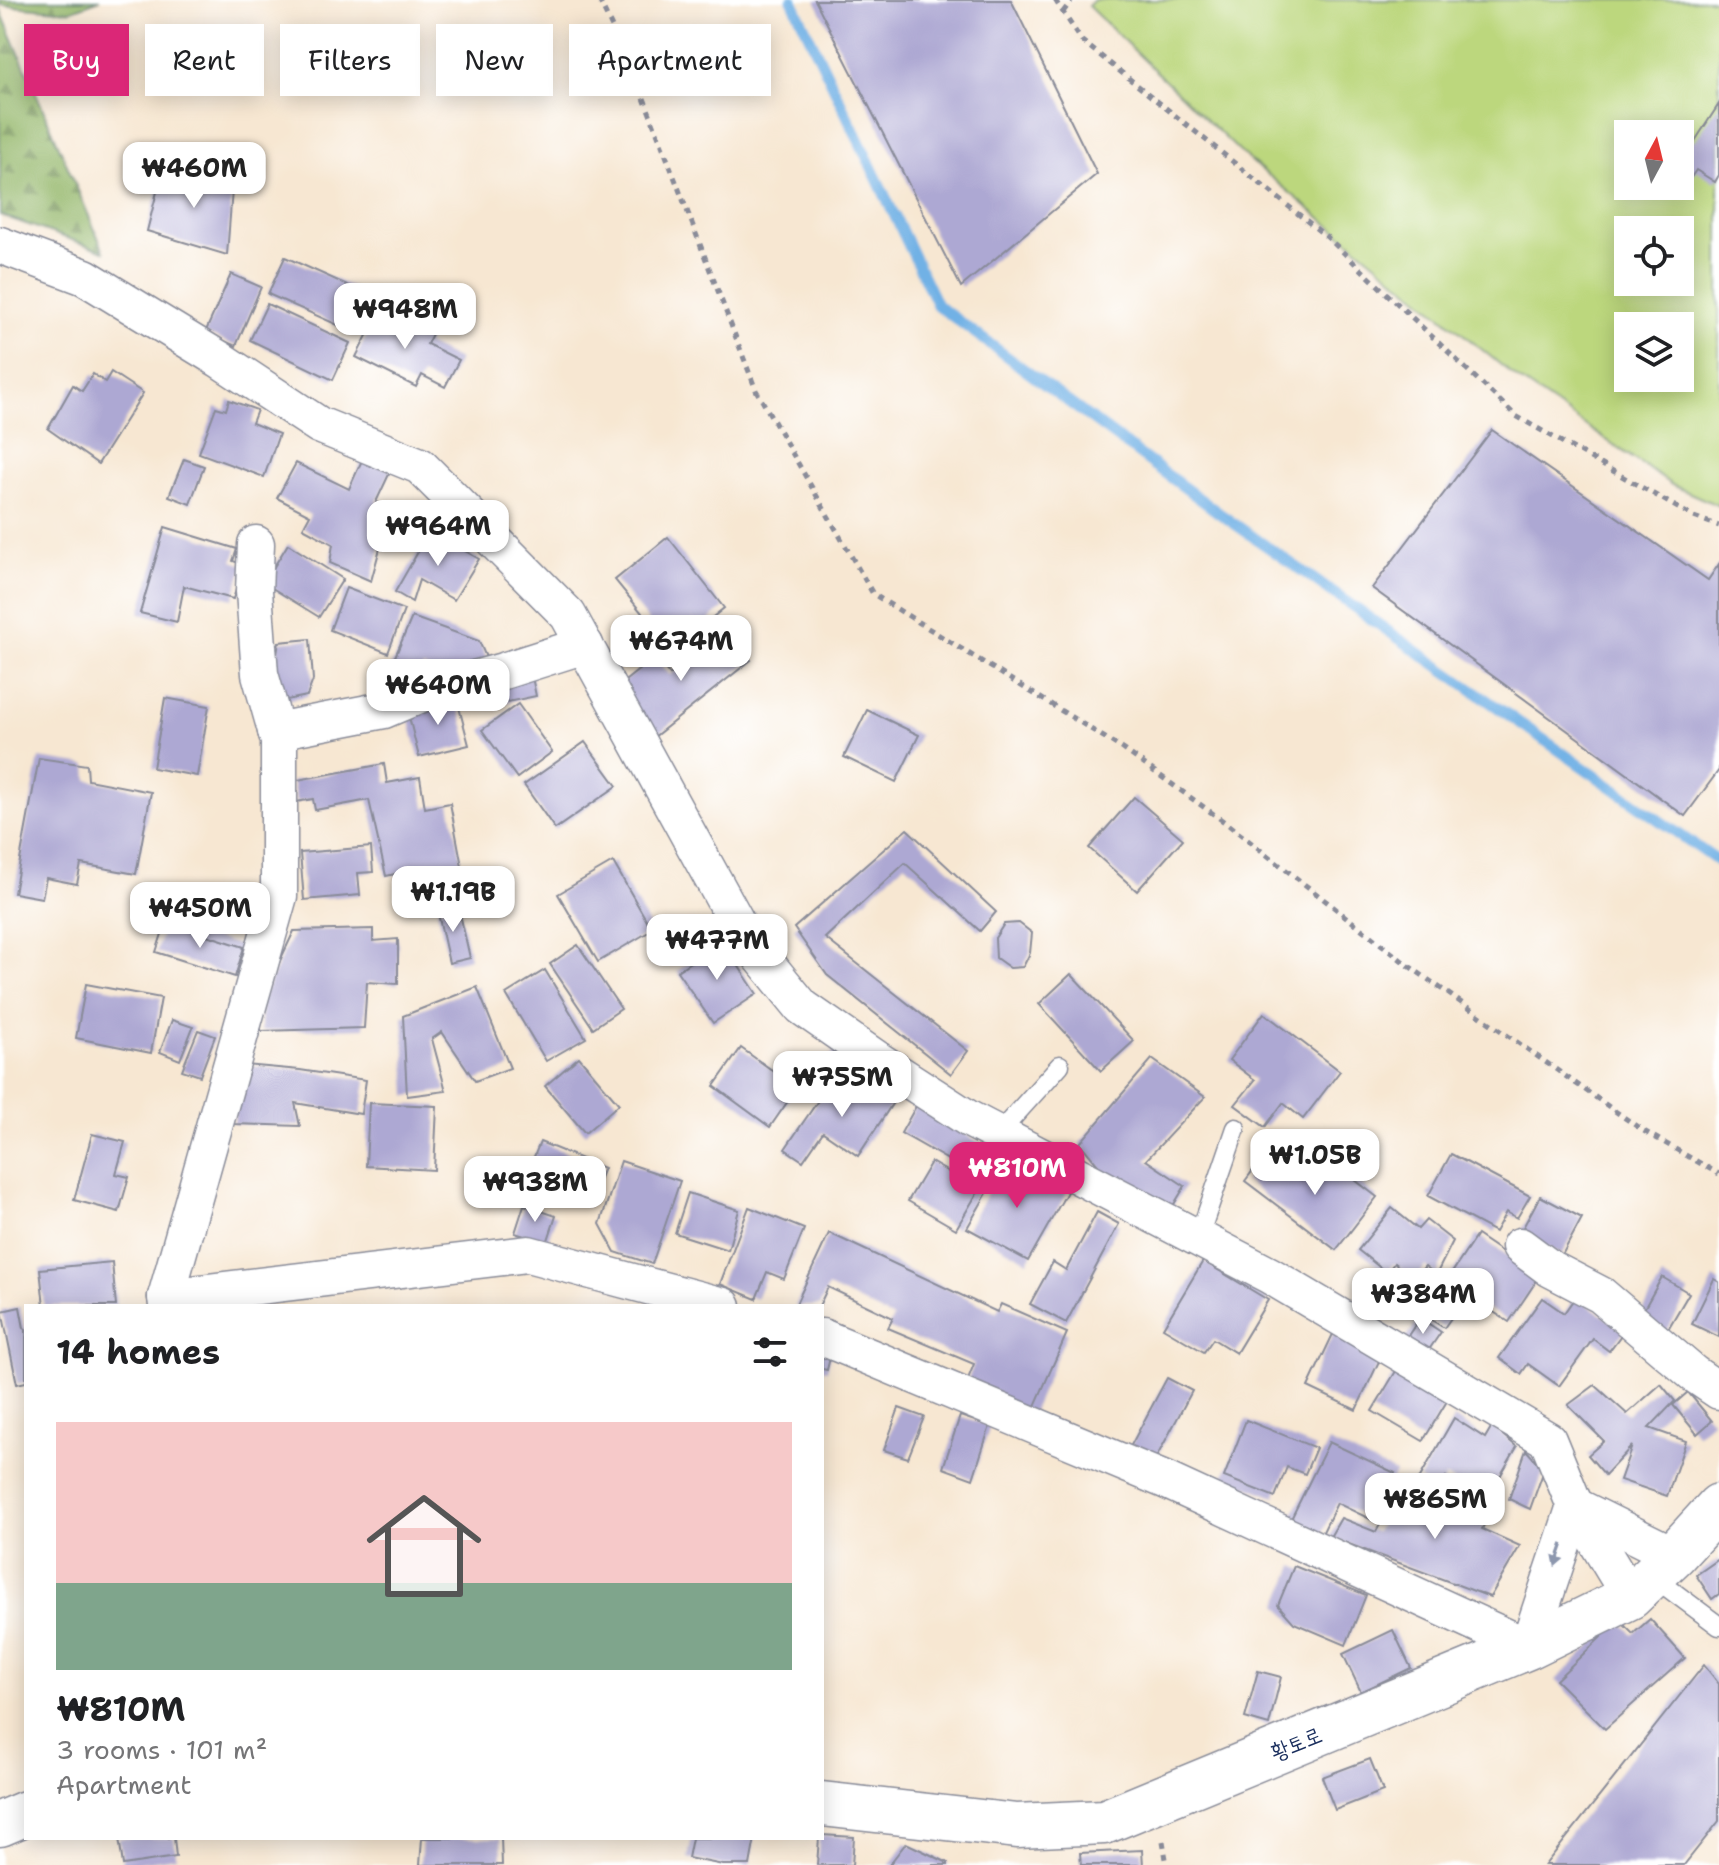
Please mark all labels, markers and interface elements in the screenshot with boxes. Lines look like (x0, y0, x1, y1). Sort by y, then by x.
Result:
chip: Buy (24, 24, 129, 96)
chip: Rent (145, 24, 264, 96)
chip: Filters (280, 24, 420, 96)
chip: New (436, 24, 553, 96)
chip: Apartment (569, 24, 771, 96)
north arrow (1614, 120, 1694, 200)
map controls (1614, 120, 1694, 392)
pin: ₩460M (138, 142, 250, 210)
text: ₩460M (141, 150, 247, 185)
button: locate (1614, 216, 1694, 296)
pin: ₩948M (349, 283, 461, 351)
text: ₩948M (352, 291, 458, 326)
button: layers (1614, 312, 1694, 392)
pin: ₩964M (382, 500, 494, 568)
text: ₩964M (385, 508, 491, 543)
pin: ₩674M (625, 615, 737, 683)
text: ₩674M (628, 623, 734, 658)
pin: ₩640M (382, 659, 494, 727)
text: ₩640M (385, 667, 491, 702)
pin: ₩1.19B (388, 866, 518, 934)
text: ₩1.19B (410, 874, 496, 909)
pin: ₩450M (144, 882, 256, 950)
text: ₩450M (148, 890, 252, 925)
pin: ₩477M (661, 914, 773, 982)
text: ₩477M (665, 922, 769, 957)
pin: ₩755M (786, 1051, 898, 1119)
text: ₩755M (791, 1059, 893, 1094)
pin: ₩1.05B (1250, 1129, 1380, 1197)
text: ₩1.05B (1268, 1137, 1362, 1172)
pin: ₩810M (961, 1142, 1073, 1210)
text: ₩810M (967, 1150, 1067, 1185)
pin: ₩938M (479, 1156, 591, 1224)
text: ₩938M (482, 1164, 588, 1199)
pin: ₩384M (1367, 1268, 1479, 1336)
text: ₩384M (1370, 1276, 1476, 1311)
text: 14 homes (56, 1329, 220, 1375)
icon: filters (748, 1330, 792, 1374)
pin: ₩865M (1379, 1473, 1491, 1541)
icon: home (352, 1474, 496, 1618)
text: ₩865M (1383, 1481, 1487, 1516)
one-way arrow (1552, 1543, 1564, 1567)
text: ₩810M (56, 1686, 186, 1732)
street label: 황토로 (1266, 1720, 1326, 1767)
text: 3 rooms · 101 m² (56, 1732, 267, 1767)
text: Apartment (56, 1767, 192, 1802)

